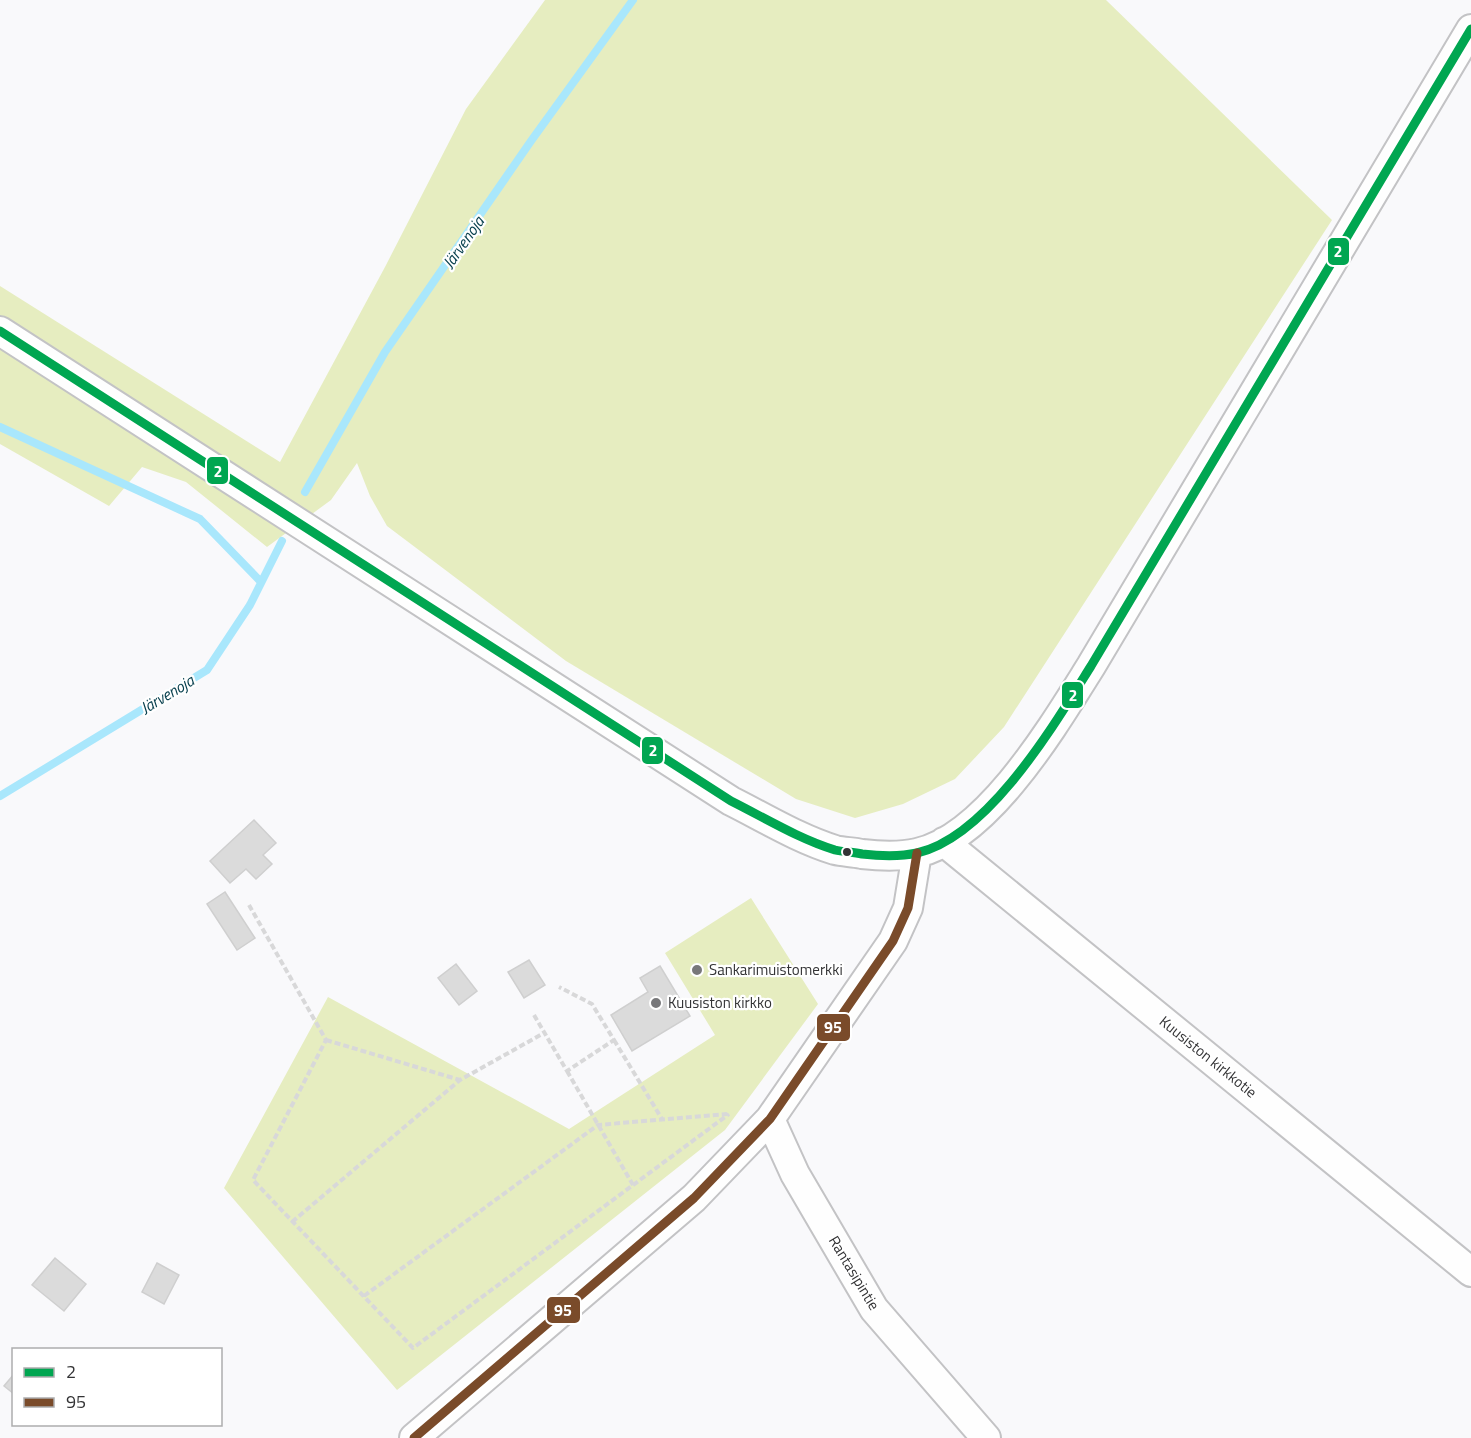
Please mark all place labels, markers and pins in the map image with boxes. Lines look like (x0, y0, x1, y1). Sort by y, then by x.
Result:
unlabelled marker (841, 846, 853, 858)
place label: Sankarimuistomerkki (709, 958, 843, 981)
marker: Sankarimuistomerkki (690, 963, 704, 977)
place label: Kuusiston kirkko (668, 991, 772, 1014)
marker: Kuusiston kirkko (649, 996, 663, 1010)

